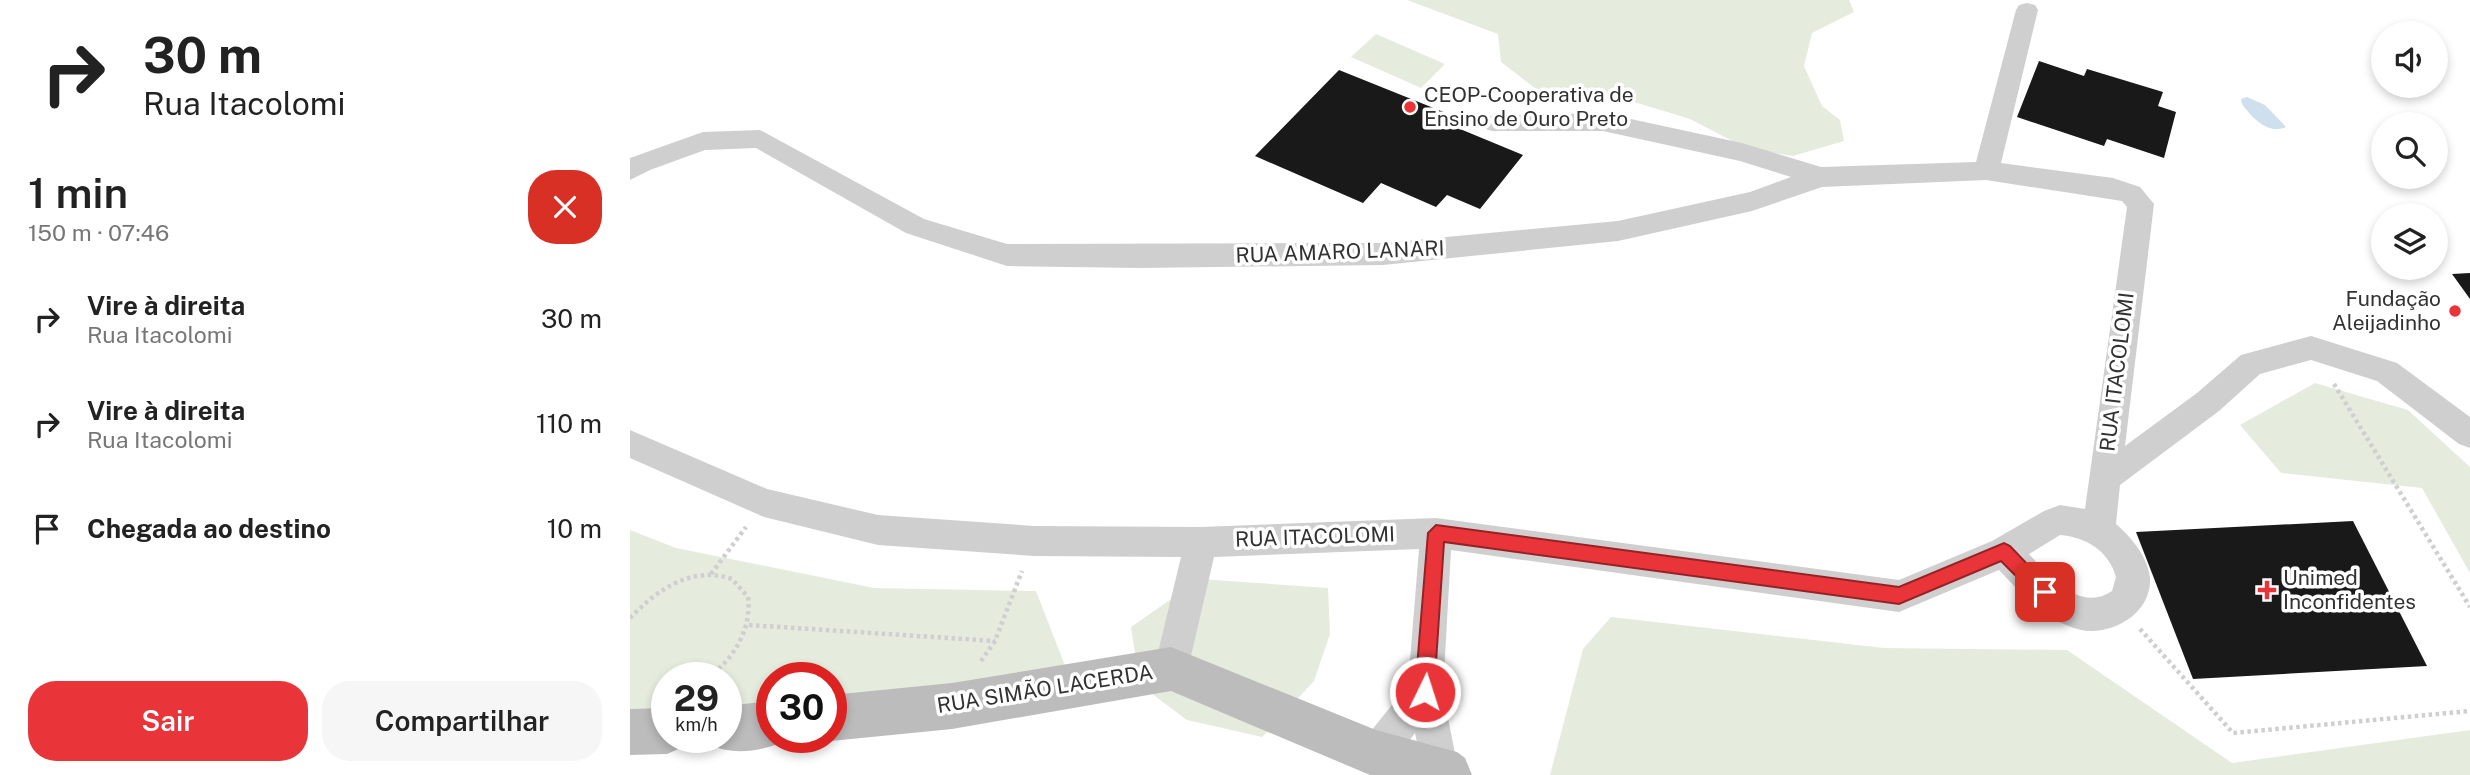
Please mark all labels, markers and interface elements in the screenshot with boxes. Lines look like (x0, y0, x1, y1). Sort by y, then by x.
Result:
map controls (2371, 21, 2448, 280)
button: sound (2371, 21, 2448, 98)
text: 30 m (143, 26, 262, 84)
icon: right (28, 28, 119, 119)
place label: CEOP-Cooperativa de Ensino de Ouro Preto (1424, 82, 1634, 131)
text: Rua Itacolomi (143, 85, 345, 122)
marker: CEOP-Cooperativa de Ensino de Ouro Preto (1402, 99, 1418, 115)
button: search (2371, 112, 2448, 189)
text: 1 min (28, 168, 128, 217)
button: close (528, 170, 602, 244)
button: layers (2371, 203, 2448, 280)
text: 150 m · 07:46 (28, 219, 169, 246)
street label: RUA AMARO LANARI (1235, 235, 1445, 268)
place label: Fundação Aleijadinho (2332, 286, 2441, 335)
text: Vire à direita (87, 290, 245, 321)
street label: RUA ITACOLOMI (2094, 291, 2139, 453)
icon: right (28, 300, 66, 338)
text: 30 m (541, 303, 602, 334)
marker: Fundação Aleijadinho (2447, 303, 2463, 319)
text: Rua Itacolomi (87, 321, 232, 348)
text: Vire à direita (87, 395, 245, 426)
icon: right (28, 405, 66, 443)
text: 110 m (536, 408, 602, 439)
text: Rua Itacolomi (87, 426, 232, 453)
icon: arrive (28, 510, 66, 548)
text: Chegada ao destino (87, 513, 331, 544)
text: 10 m (547, 513, 602, 544)
street label: RUA ITACOLOMI (1235, 521, 1395, 552)
pin (2015, 562, 2075, 622)
place label: Unimed Inconfidentes (2283, 565, 2416, 614)
icon: arrive (2026, 573, 2064, 611)
marker: Unimed Inconfidentes (2257, 580, 2277, 600)
position arrow (1388, 655, 1462, 729)
street label: RUA SIMÃO LACERDA (935, 659, 1155, 718)
speed limit sign: 30 (756, 662, 847, 753)
text: 29 (674, 678, 719, 719)
button: Sair (28, 681, 308, 761)
button: Compartilhar (322, 681, 602, 761)
text: km/h (675, 714, 718, 735)

